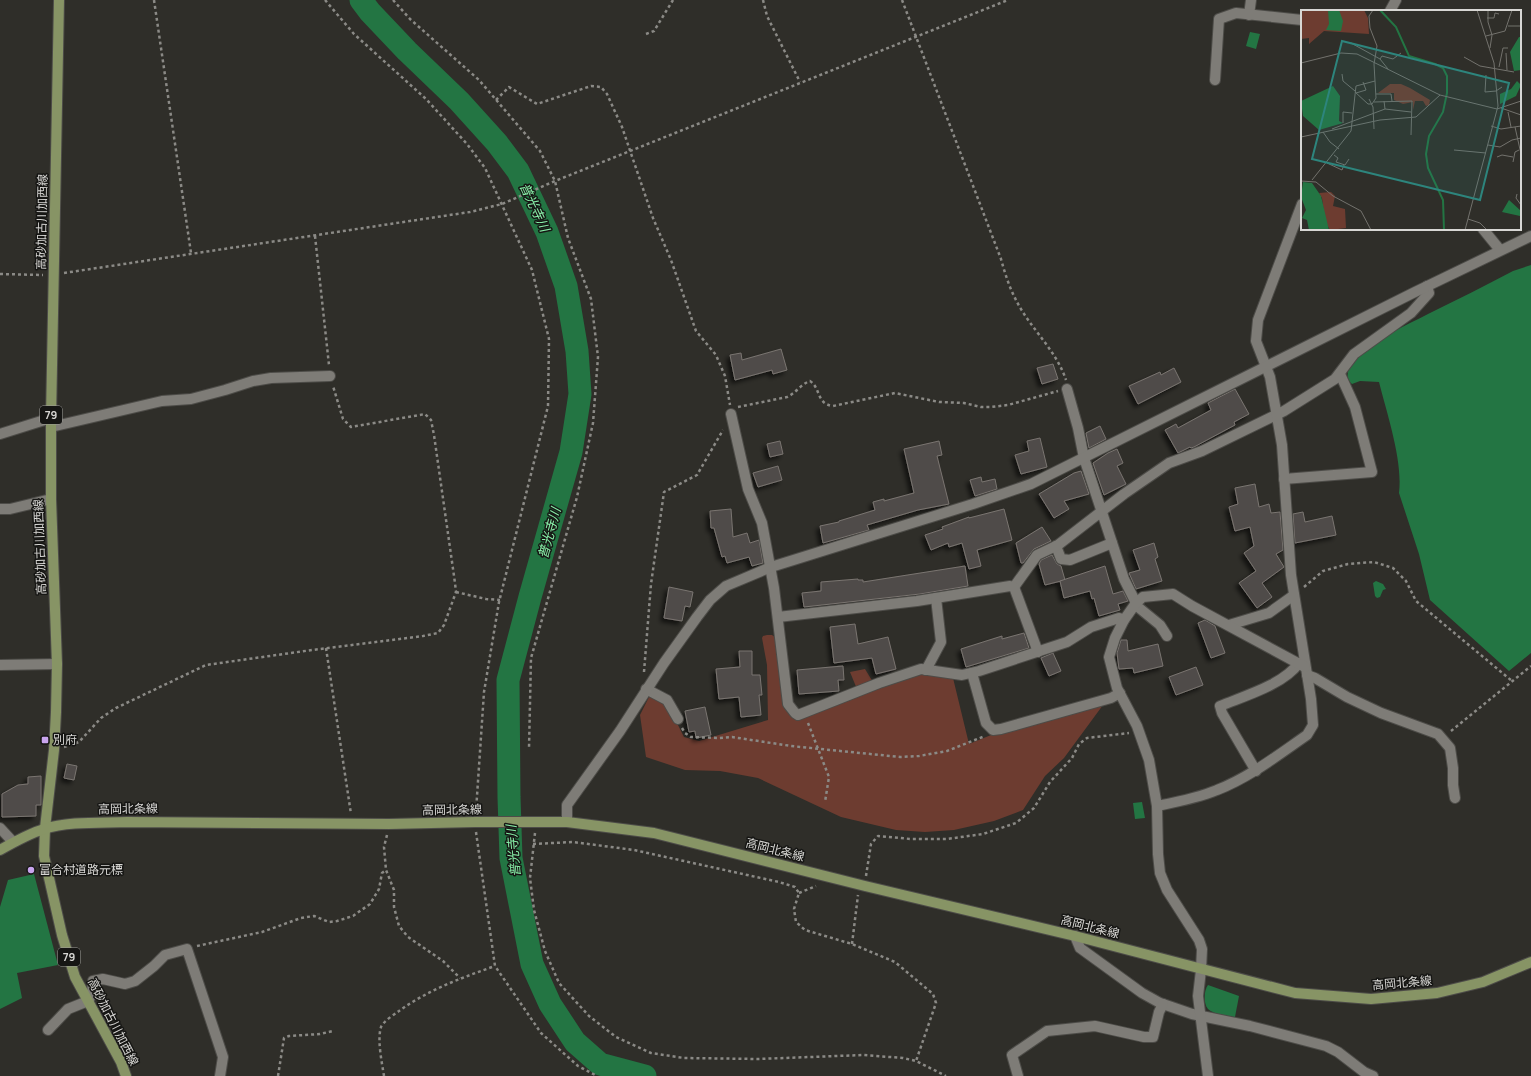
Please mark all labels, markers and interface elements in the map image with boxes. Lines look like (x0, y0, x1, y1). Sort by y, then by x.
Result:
inset map (1301, 10, 1521, 230)
street label: 高砂加古川加西線 (32, 174, 51, 270)
water label: 普光寺川 (516, 180, 555, 236)
road number: 79 (40, 406, 62, 424)
street label: 高砂加古川加西線 (29, 499, 50, 595)
water label: 普光寺川 (534, 504, 565, 560)
place label: 別府 (53, 731, 77, 748)
marker: 別府 (40, 735, 50, 745)
street label: 高岡北条線 (98, 799, 158, 818)
street label: 高岡北条線 (422, 800, 482, 819)
water label: 普光寺川 (502, 822, 524, 878)
street label: 高岡北条線 (744, 834, 806, 865)
place label: 富合村道路元標 (39, 861, 123, 878)
marker: 富合村道路元標 (26, 865, 36, 875)
street label: 高岡北条線 (1059, 911, 1121, 942)
road number: 79 (58, 948, 80, 966)
street label: 高岡北条線 (1371, 971, 1433, 994)
street label: 高砂加古川加西線 (84, 975, 143, 1068)

